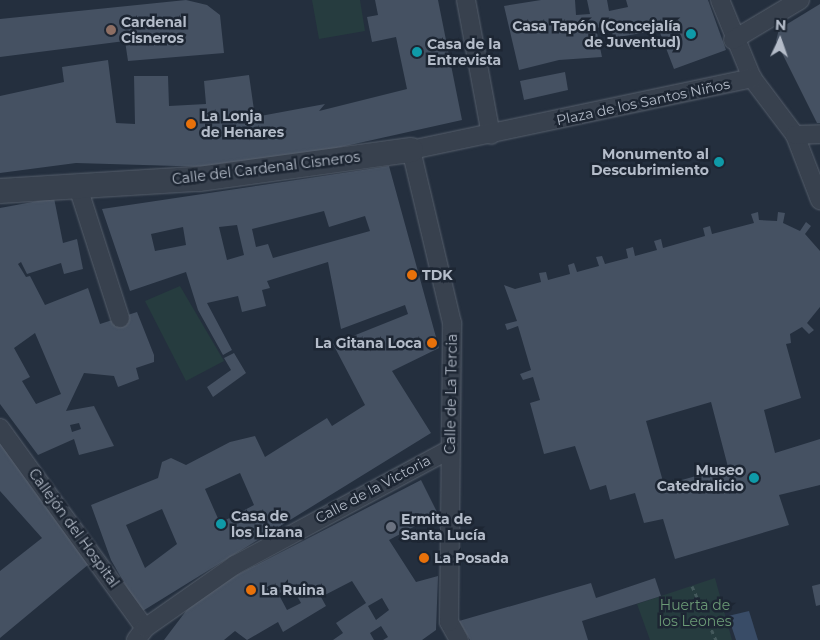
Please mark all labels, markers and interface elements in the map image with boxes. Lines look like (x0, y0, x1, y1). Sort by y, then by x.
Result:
place label: Cardenal Cisneros (121, 14, 187, 46)
north arrow (755, 15, 805, 65)
text: N (775, 16, 787, 34)
place label: Casa Tapón (Concejalía de Juventud) (512, 18, 681, 50)
marker: Cardenal Cisneros (105, 24, 117, 36)
marker: Casa Tapón (Concejalía de Juventud) (685, 28, 697, 40)
place label: Casa de la Entrevista (427, 36, 501, 68)
marker: Casa de la Entrevista (411, 46, 423, 58)
street label: Plaza de los Santos Niños (555, 75, 731, 129)
place label: La Lonja de Henares (201, 108, 284, 140)
marker: La Lonja de Henares (185, 118, 197, 130)
place label: Monumento al Descubrimiento (591, 146, 709, 178)
street label: Calle del Cardenal Cisneros (171, 148, 361, 188)
marker: Monumento al Descubrimiento (713, 156, 725, 168)
place label: TDK (422, 267, 453, 283)
marker: TDK (406, 269, 418, 281)
street label: Calle de La Tercia (442, 334, 460, 454)
place label: La Gitana Loca (315, 335, 422, 351)
marker: La Gitana Loca (426, 337, 438, 349)
street label: Calle de la Victoria (313, 452, 433, 526)
place label: Museo Catedralicio (657, 462, 744, 494)
street label: Callejón del Hospital (25, 465, 123, 591)
marker: Museo Catedralicio (748, 472, 760, 484)
place label: Casa de los Lizana (231, 508, 303, 540)
place label: Ermita de Santa Lucía (401, 511, 486, 544)
marker: Casa de los Lizana (215, 518, 227, 530)
marker: Ermita de Santa Lucía (385, 521, 397, 533)
place label: La Posada (434, 550, 509, 566)
marker: La Posada (418, 552, 430, 564)
place label: La Ruina (261, 582, 325, 598)
marker: La Ruina (245, 584, 257, 596)
park label: Huerta de los Leones (658, 597, 732, 630)

